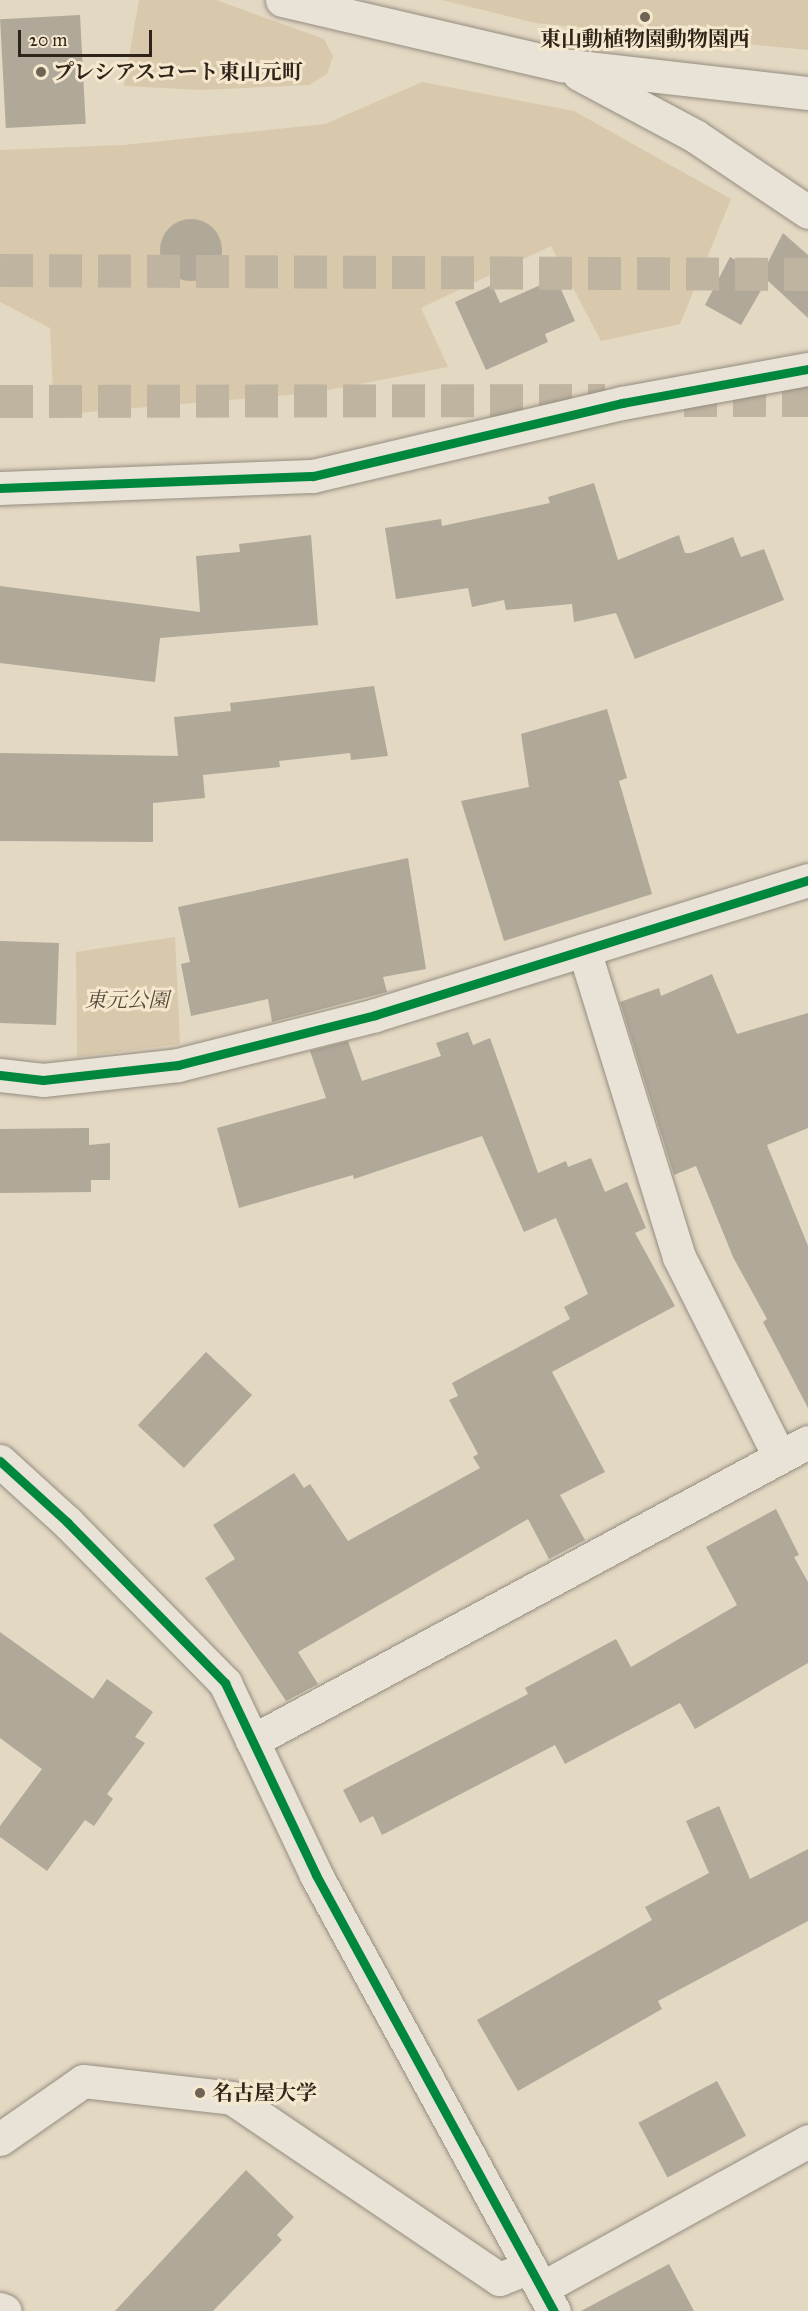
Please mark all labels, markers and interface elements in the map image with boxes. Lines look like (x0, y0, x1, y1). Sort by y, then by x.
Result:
marker: 東山動植物園動物園西 (638, 10, 652, 24)
scale bar (21, 18, 154, 56)
place label: 東山動植物園動物園西 (540, 26, 750, 52)
text: 20 m (29, 29, 67, 51)
place label: プレシアスコート東山元町 (53, 59, 305, 85)
marker: プレシアスコート東山元町 (34, 65, 48, 79)
park label: 東元公園 (85, 987, 169, 1013)
place label: 名古屋大学 (212, 2080, 317, 2106)
marker: 名古屋大学 (193, 2086, 207, 2100)

